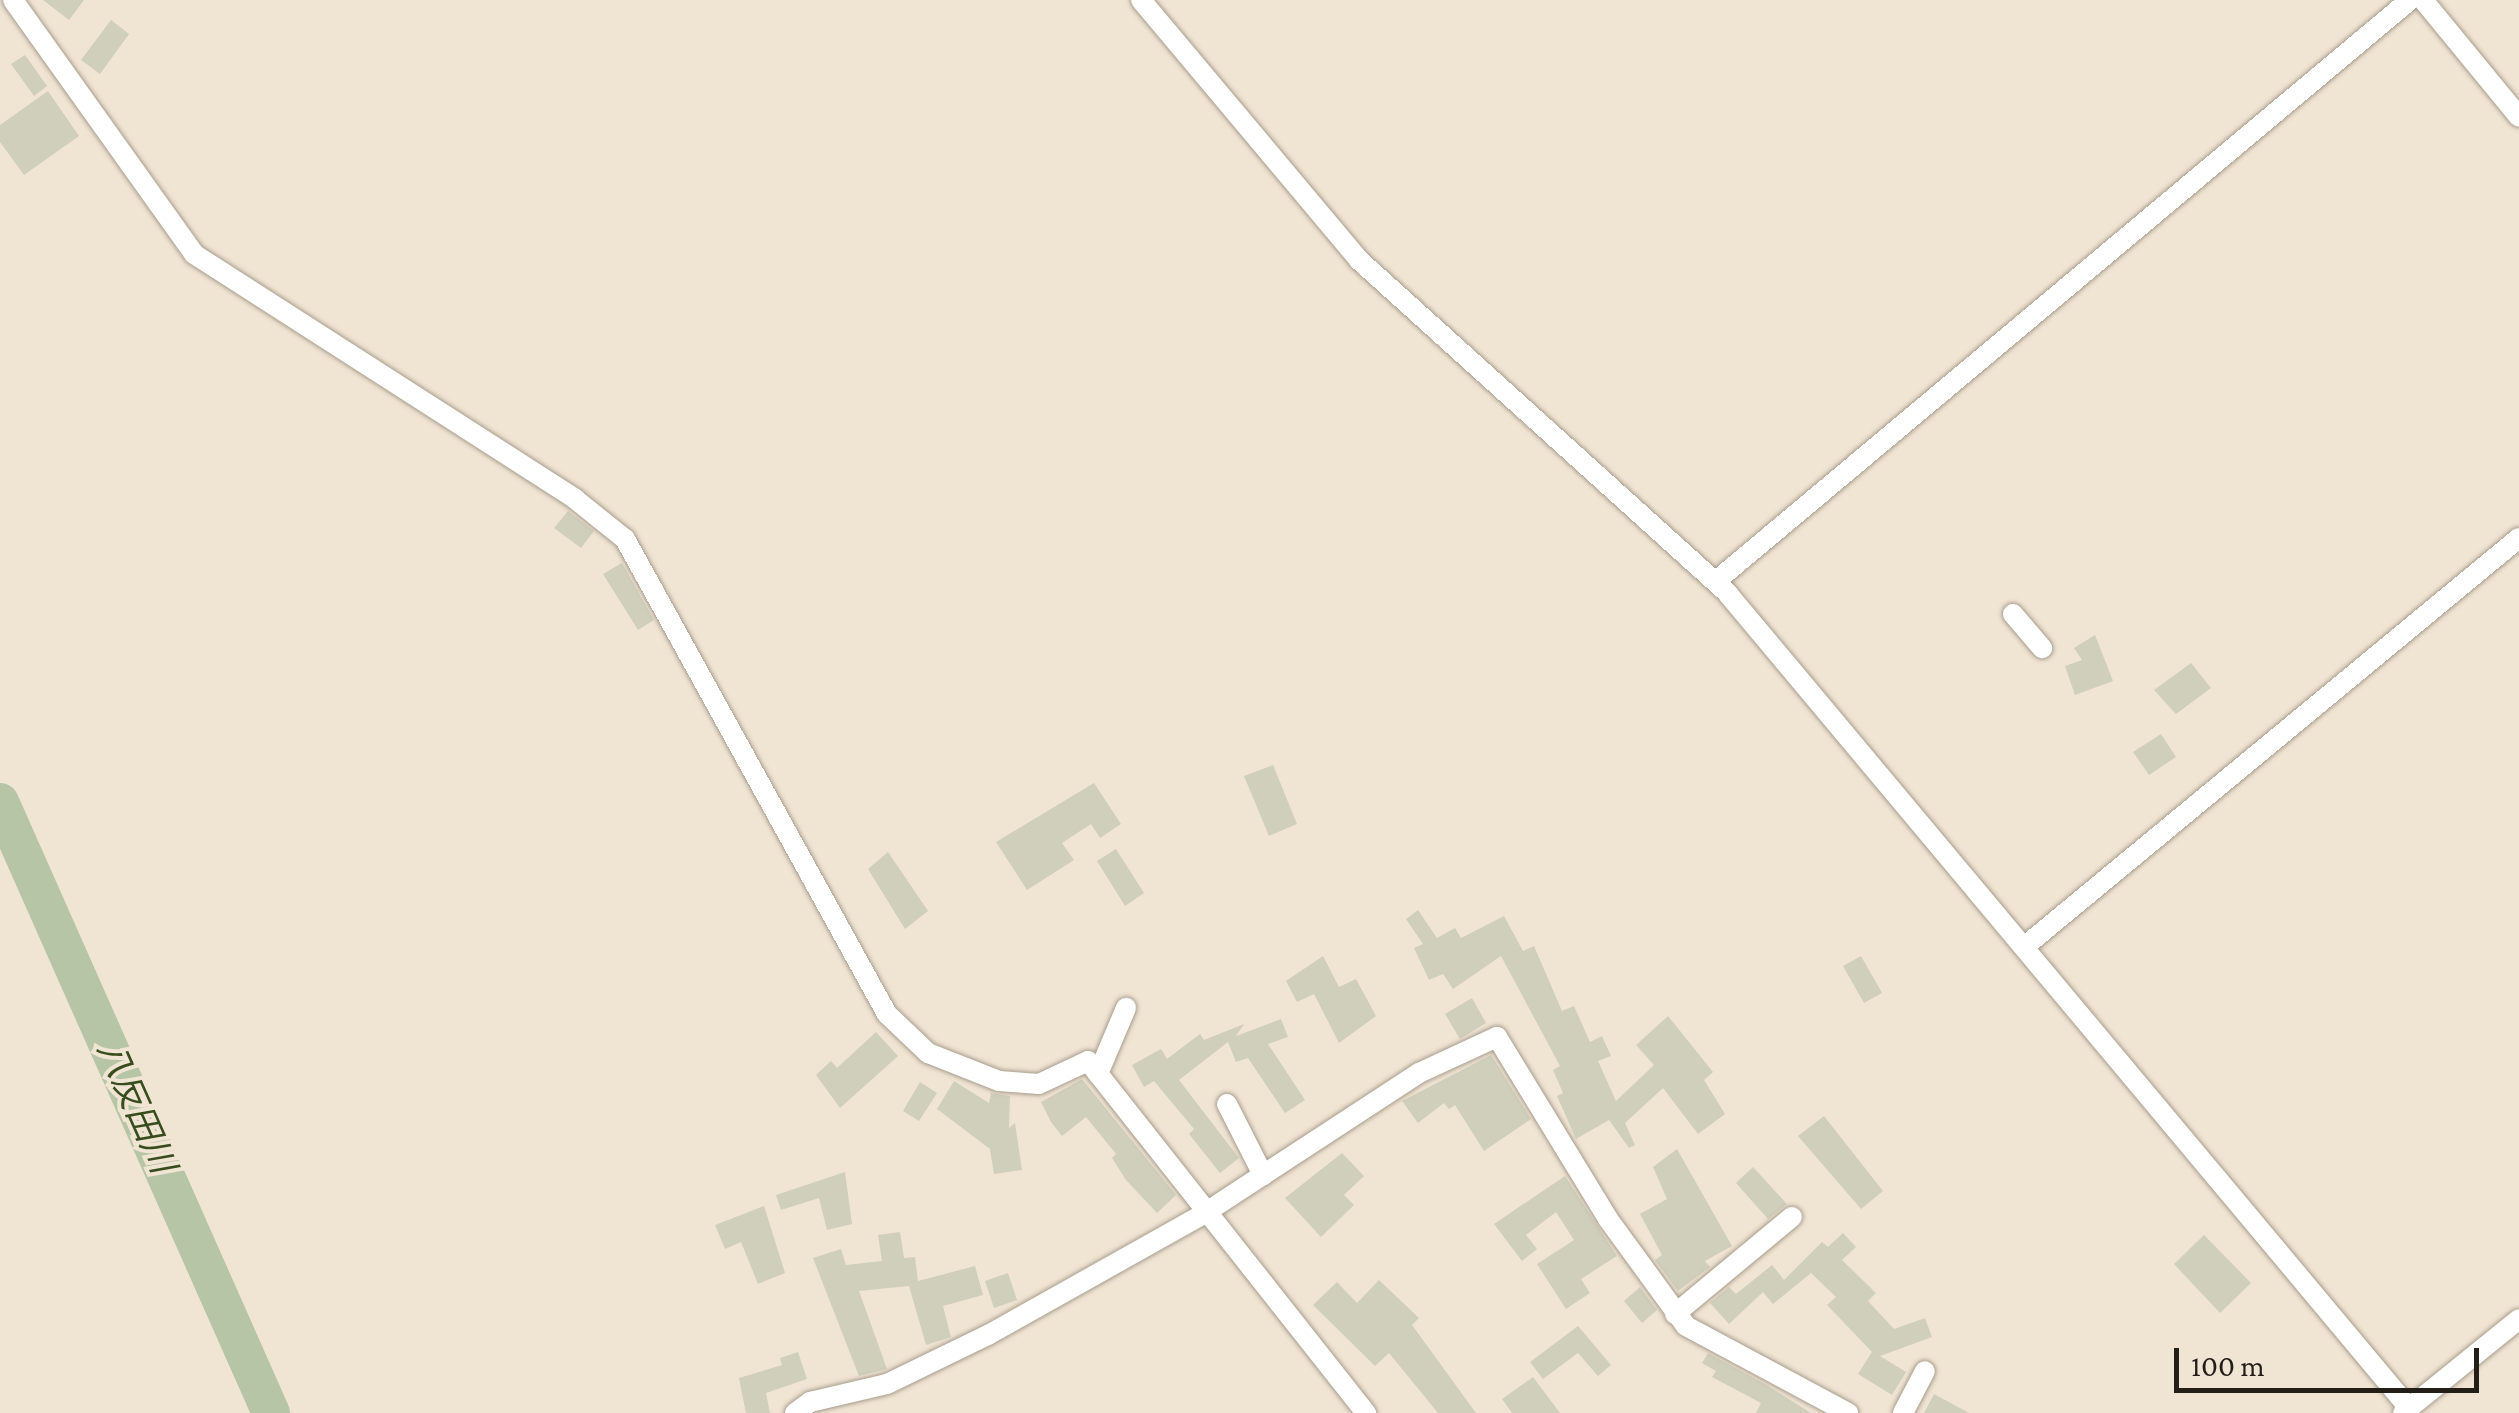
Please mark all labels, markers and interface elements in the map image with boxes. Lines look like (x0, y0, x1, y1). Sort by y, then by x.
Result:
water label: 八反田川 (88, 1035, 184, 1179)
scale bar (2179, 1328, 2484, 1390)
text: 100 m (2191, 1349, 2265, 1382)

